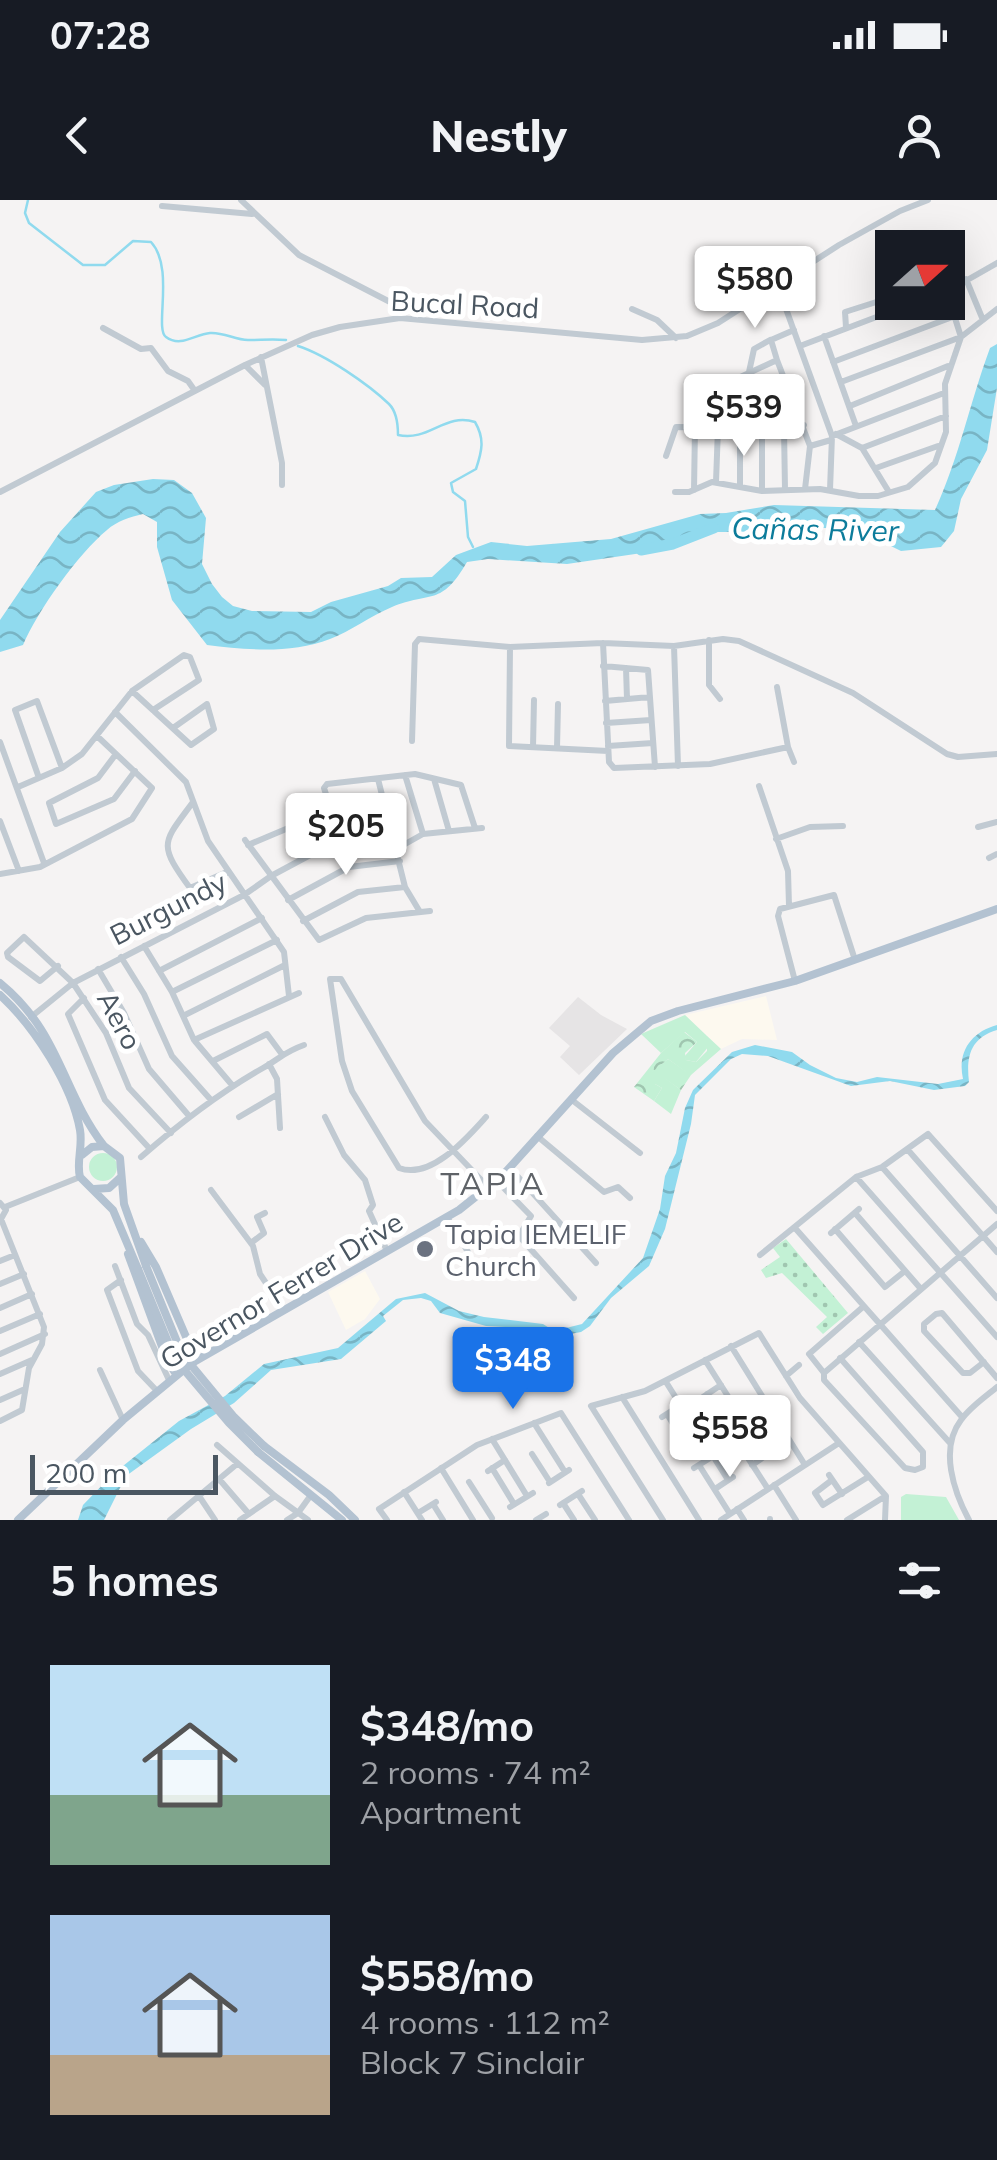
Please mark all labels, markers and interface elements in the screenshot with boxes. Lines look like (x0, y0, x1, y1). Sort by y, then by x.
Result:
text: 07:28 (50, 11, 151, 59)
text: Nestly (430, 107, 567, 163)
icon: back (50, 108, 105, 163)
icon: person (892, 108, 947, 163)
north arrow (875, 230, 965, 320)
map controls (875, 230, 965, 320)
pin: $580 (696, 246, 814, 331)
text: $580 (717, 258, 793, 298)
street label: Bucal Road (390, 283, 540, 325)
pin: $539 (685, 374, 803, 459)
text: $539 (706, 386, 782, 426)
water label: Cañas River (731, 509, 900, 549)
pin: $205 (287, 793, 405, 878)
text: $205 (308, 805, 384, 845)
street label: Burgundy (104, 864, 232, 952)
street label: Aero (90, 985, 150, 1055)
district label: TAPIA (440, 1163, 546, 1203)
street label: Governor Ferrer Drive (153, 1204, 409, 1376)
place label: Tapia IEMELIF Church (445, 1216, 627, 1283)
marker: Tapia IEMELIF Church (414, 1238, 436, 1260)
pin: $348 (454, 1327, 572, 1412)
text: $348 (475, 1339, 551, 1379)
pin: $558 (671, 1395, 789, 1480)
text: $558 (692, 1407, 768, 1447)
scale bar (30, 1450, 218, 1494)
text: 200 m (45, 1455, 127, 1490)
icon: filters (892, 1553, 947, 1608)
text: 5 homes (50, 1554, 219, 1607)
text: $348/mo (360, 1699, 534, 1752)
icon: home (130, 1705, 250, 1825)
text: 2 rooms · 74 m² (360, 1752, 591, 1792)
text: Apartment (360, 1792, 521, 1832)
text: $558/mo (360, 1949, 534, 2002)
icon: home (130, 1955, 250, 2075)
text: 4 rooms · 112 m² (360, 2002, 610, 2042)
text: Block 7 Sinclair (360, 2042, 584, 2082)

